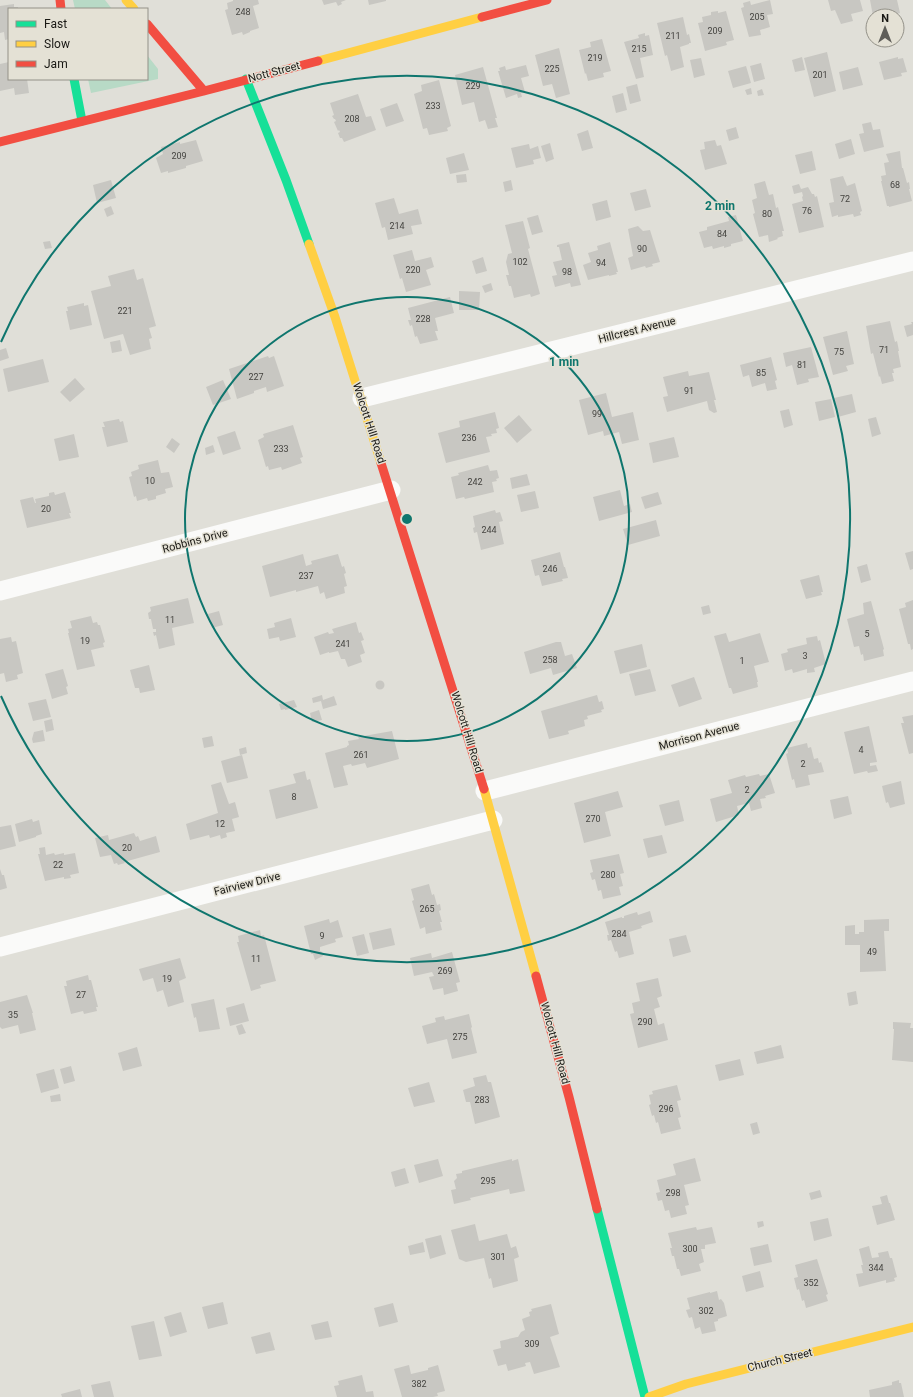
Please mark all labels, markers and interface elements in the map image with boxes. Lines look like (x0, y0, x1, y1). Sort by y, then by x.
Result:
house number: 248 (235, 7, 251, 17)
legend (8, 8, 148, 80)
north arrow (865, 8, 905, 48)
house number: 205 (749, 12, 765, 22)
text: N (881, 12, 889, 25)
text: Fast (44, 17, 67, 31)
house number: 209 (707, 26, 723, 36)
house number: 211 (665, 31, 681, 41)
text: Slow (44, 37, 70, 51)
house number: 215 (631, 44, 647, 54)
house number: 219 (587, 53, 603, 63)
text: Jam (44, 57, 68, 71)
street label: Nott Street (247, 59, 302, 85)
house number: 225 (544, 64, 560, 74)
house number: 201 (812, 70, 828, 80)
house number: 229 (465, 81, 481, 91)
house number: 233 (425, 101, 441, 111)
house number: 208 (344, 114, 360, 124)
house number: 209 (171, 151, 187, 161)
house number: 68 (890, 180, 900, 190)
house number: 72 (840, 194, 850, 204)
text: 2 min (705, 199, 735, 213)
house number: 76 (802, 206, 812, 216)
house number: 80 (762, 209, 772, 219)
house number: 214 (389, 221, 405, 231)
house number: 84 (717, 229, 727, 239)
house number: 90 (637, 244, 647, 254)
house number: 102 (512, 257, 528, 267)
house number: 94 (596, 258, 606, 268)
house number: 220 (405, 265, 421, 275)
house number: 98 (562, 267, 572, 277)
house number: 221 (117, 306, 133, 316)
house number: 228 (415, 314, 431, 324)
street label: Hillcrest Avenue (597, 314, 677, 346)
house number: 71 (879, 345, 889, 355)
house number: 75 (834, 347, 844, 357)
text: 1 min (549, 355, 579, 369)
house number: 81 (797, 360, 807, 370)
house number: 85 (756, 368, 766, 378)
house number: 227 (248, 372, 264, 382)
street label: Wolcott Hill Road (350, 381, 388, 465)
house number: 91 (684, 386, 694, 396)
house number: 99 (592, 409, 602, 419)
house number: 236 (461, 433, 477, 443)
house number: 233 (273, 444, 289, 454)
house number: 10 (145, 476, 155, 486)
house number: 242 (467, 477, 483, 487)
house number: 20 (41, 504, 51, 514)
centre of rings (400, 512, 414, 526)
house number: 244 (481, 525, 497, 535)
street label: Robbins Drive (161, 526, 229, 556)
house number: 246 (542, 564, 558, 574)
house number: 237 (298, 571, 314, 581)
house number: 11 (165, 615, 175, 625)
house number: 5 (864, 629, 870, 639)
house number: 19 (80, 636, 90, 646)
house number: 241 (335, 639, 351, 649)
house number: 3 (802, 651, 808, 661)
house number: 258 (542, 655, 558, 665)
house number: 1 (739, 656, 745, 666)
street label: Wolcott Hill Road (448, 690, 486, 774)
street label: Morrison Avenue (657, 719, 741, 753)
house number: 4 (858, 745, 864, 755)
house number: 261 (353, 750, 369, 760)
house number: 2 (800, 759, 806, 769)
house number: 2 (744, 785, 750, 795)
house number: 8 (291, 792, 297, 802)
house number: 270 (585, 814, 601, 824)
house number: 12 (215, 819, 225, 829)
house number: 20 (122, 843, 132, 853)
house number: 22 (53, 860, 63, 870)
street label: Fairview Drive (212, 869, 282, 899)
house number: 280 (600, 870, 616, 880)
house number: 265 (419, 904, 435, 914)
house number: 284 (611, 929, 627, 939)
house number: 9 (319, 931, 325, 941)
house number: 49 (867, 947, 877, 957)
house number: 11 (251, 954, 261, 964)
house number: 269 (437, 966, 453, 976)
house number: 19 (162, 974, 172, 984)
house number: 27 (76, 990, 86, 1000)
street label: Wolcott Hill Road (538, 1001, 572, 1085)
house number: 35 (8, 1010, 18, 1020)
house number: 290 (637, 1017, 653, 1027)
house number: 275 (452, 1032, 468, 1042)
house number: 283 (474, 1095, 490, 1105)
house number: 296 (658, 1104, 674, 1114)
house number: 295 (480, 1176, 496, 1186)
house number: 298 (665, 1188, 681, 1198)
house number: 300 (682, 1244, 698, 1254)
house number: 301 (490, 1252, 506, 1262)
house number: 344 (868, 1263, 884, 1273)
house number: 352 (803, 1278, 819, 1288)
house number: 302 (698, 1306, 714, 1316)
house number: 309 (524, 1339, 540, 1349)
street label: Church Street (746, 1346, 814, 1374)
house number: 382 (411, 1379, 427, 1389)

